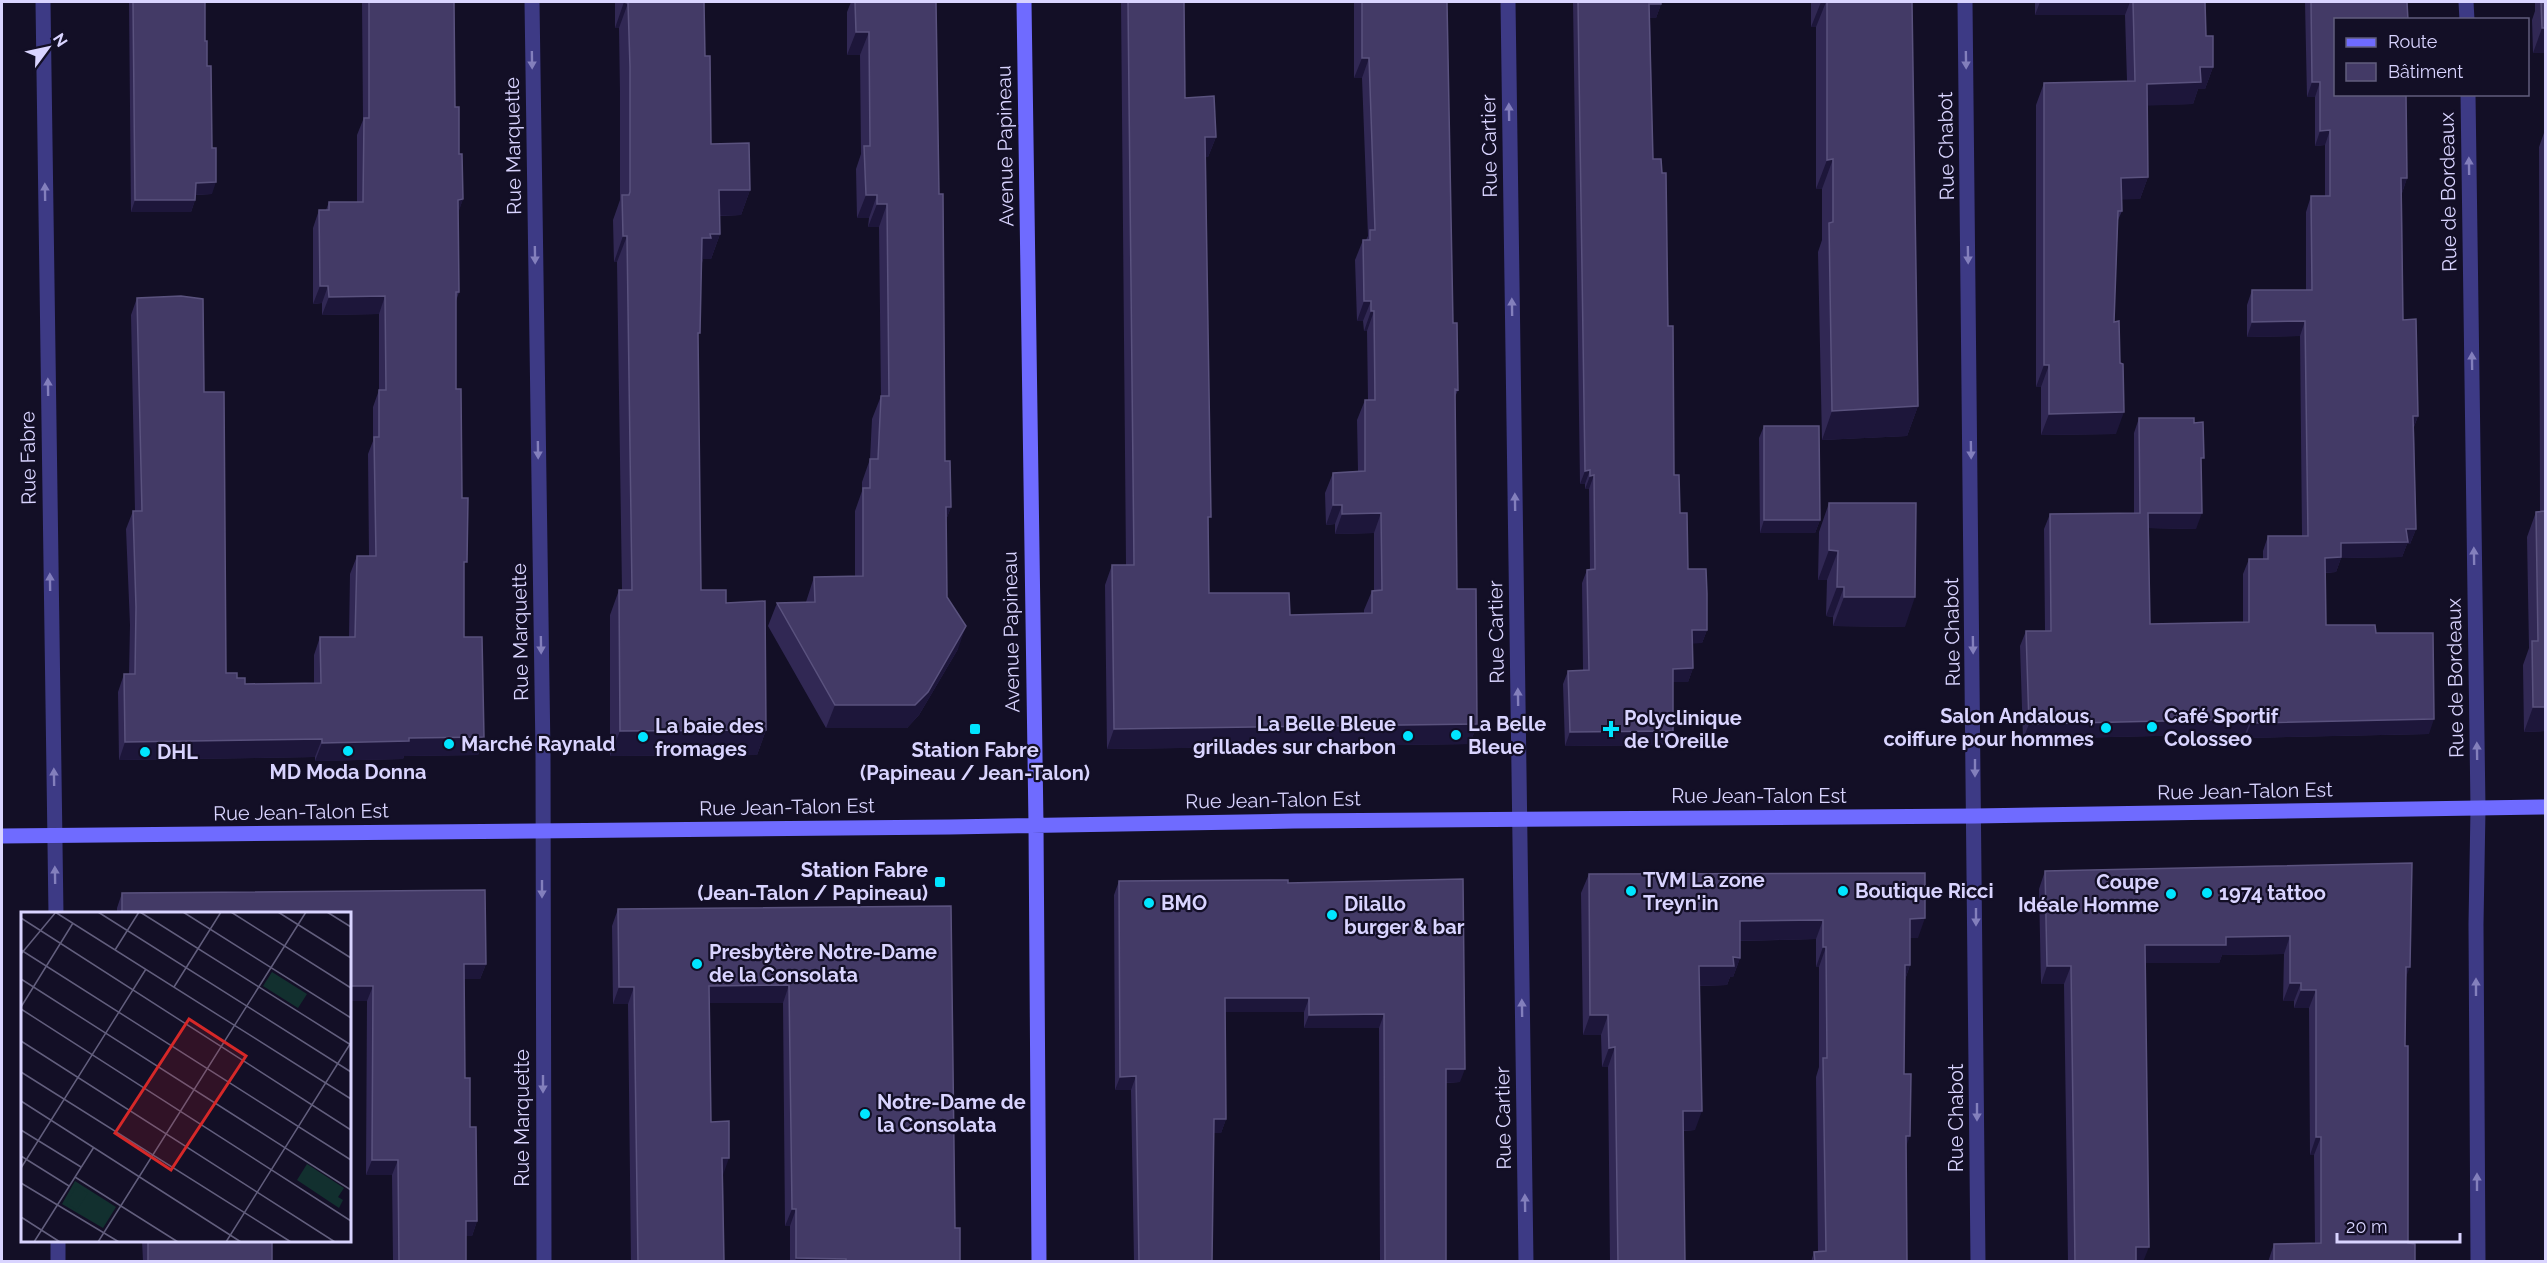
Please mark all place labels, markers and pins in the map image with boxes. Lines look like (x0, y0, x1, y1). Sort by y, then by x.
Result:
place label: Salon Andalous, coiffure pour hommes (1883, 704, 2094, 751)
place label: Café Sportif Colosseo (2164, 704, 2279, 751)
place label: Polyclinique de l'Oreille (1624, 706, 1742, 753)
place label: La Belle Bleue grillades sur charbon (1193, 712, 1396, 759)
place label: La Belle Bleue (1468, 712, 1546, 759)
place label: La baie des fromages (655, 714, 764, 761)
marker: Polyclinique de l'Oreille (1602, 720, 1620, 738)
marker: Café Sportif Colosseo (2145, 720, 2159, 734)
marker: Salon Andalous, coiffure pour hommes (2099, 721, 2113, 735)
marker: Station Fabre (Papineau / Jean-Talon) (968, 722, 982, 736)
marker: La Belle Bleue (1449, 728, 1463, 742)
marker: La Belle Bleue grillades sur charbon (1401, 729, 1415, 743)
marker: La baie des fromages (636, 730, 650, 744)
place label: Marché Raynald (461, 732, 615, 756)
marker: Marché Raynald (442, 737, 456, 751)
place label: Station Fabre (Papineau / Jean-Talon) (860, 738, 1090, 785)
place label: DHL (157, 740, 198, 764)
marker: MD Moda Donna (341, 744, 355, 758)
marker: DHL (138, 745, 152, 759)
place label: MD Moda Donna (270, 760, 426, 784)
place label: Station Fabre (Jean-Talon / Papineau) (697, 858, 928, 905)
place label: TVM La zone Treyn'in (1643, 868, 1765, 915)
place label: Coupe Idéale Homme (2018, 870, 2159, 917)
marker: Station Fabre (Jean-Talon / Papineau) (933, 875, 947, 889)
place label: Boutique Ricci (1855, 879, 1994, 903)
place label: 1974 tattoo (2219, 881, 2326, 905)
marker: TVM La zone Treyn'in (1624, 884, 1638, 898)
marker: Boutique Ricci (1836, 884, 1850, 898)
marker: 1974 tattoo (2200, 886, 2214, 900)
marker: Coupe Idéale Homme (2164, 887, 2178, 901)
place label: BMO (1161, 891, 1207, 915)
place label: Dilallo burger & bar (1344, 892, 1465, 939)
marker: BMO (1142, 896, 1156, 910)
marker: Dilallo burger & bar (1325, 908, 1339, 922)
place label: Presbytère Notre-Dame de la Consolata (709, 940, 937, 987)
marker: Presbytère Notre-Dame de la Consolata (690, 957, 704, 971)
place label: Notre-Dame de la Consolata (877, 1090, 1026, 1137)
marker: Notre-Dame de la Consolata (858, 1107, 872, 1121)

